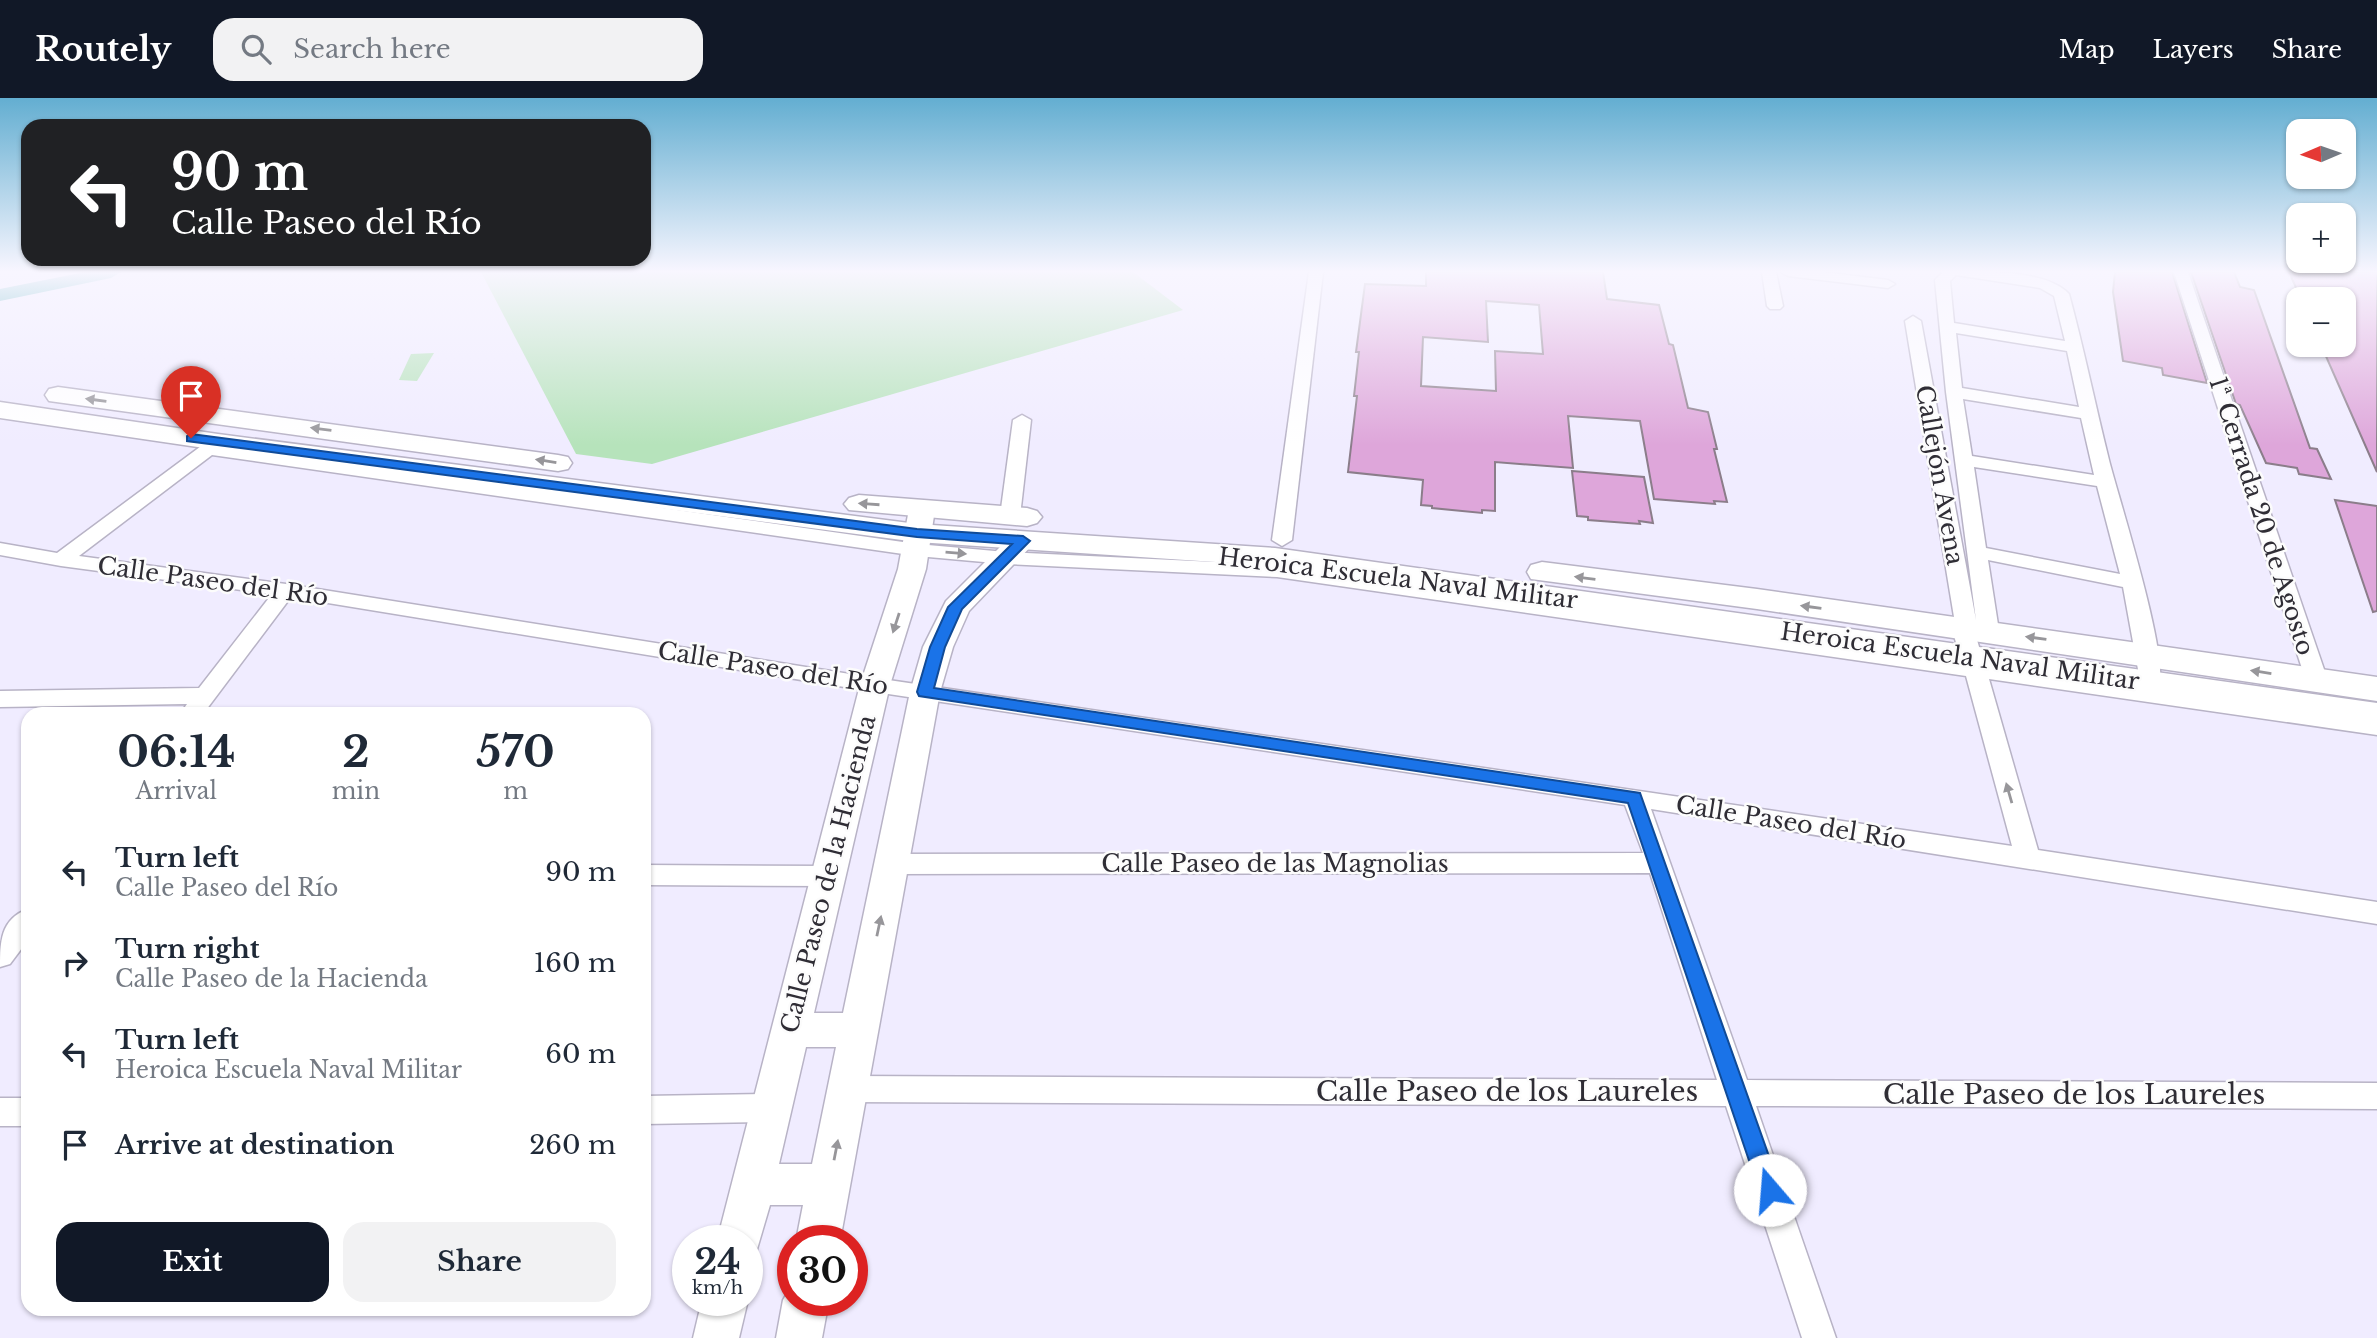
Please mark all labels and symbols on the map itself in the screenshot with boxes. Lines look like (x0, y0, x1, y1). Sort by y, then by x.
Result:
north arrow (2286, 119, 2356, 189)
pin (161, 366, 221, 438)
street label: 1ª Cerrada 20 de Agosto (2203, 373, 2321, 659)
street label: Callejón Avena (1910, 383, 1970, 568)
one-way arrow (85, 394, 107, 405)
one-way arrow (310, 424, 332, 435)
one-way arrow (535, 455, 557, 466)
one-way arrow (858, 499, 880, 510)
street label: Heroica Escuela Naval Militar (1217, 542, 1580, 615)
one-way arrow (945, 548, 967, 559)
street label: Calle Paseo del Río (96, 550, 330, 612)
one-way arrow (1574, 572, 1596, 583)
one-way arrow (1800, 601, 1822, 612)
one-way arrow (890, 613, 901, 634)
street label: Heroica Escuela Naval Militar (1779, 616, 2142, 696)
one-way arrow (2025, 632, 2047, 643)
street label: Calle Paseo del Río (656, 635, 890, 701)
one-way arrow (2250, 666, 2272, 677)
street label: Calle Paseo de la Hacienda (774, 711, 882, 1036)
one-way arrow (2004, 782, 2014, 803)
street label: Calle Paseo del Río (1674, 789, 1908, 855)
street label: Calle Paseo de las Magnolias (1101, 849, 1449, 878)
one-way arrow (874, 915, 885, 937)
street label: Calle Paseo de los Laureles (1316, 1074, 1698, 1109)
street label: Calle Paseo de los Laureles (1883, 1077, 2265, 1112)
one-way arrow (830, 1139, 841, 1161)
position arrow (1733, 1153, 1807, 1227)
speed limit sign: 30 (777, 1225, 868, 1316)

